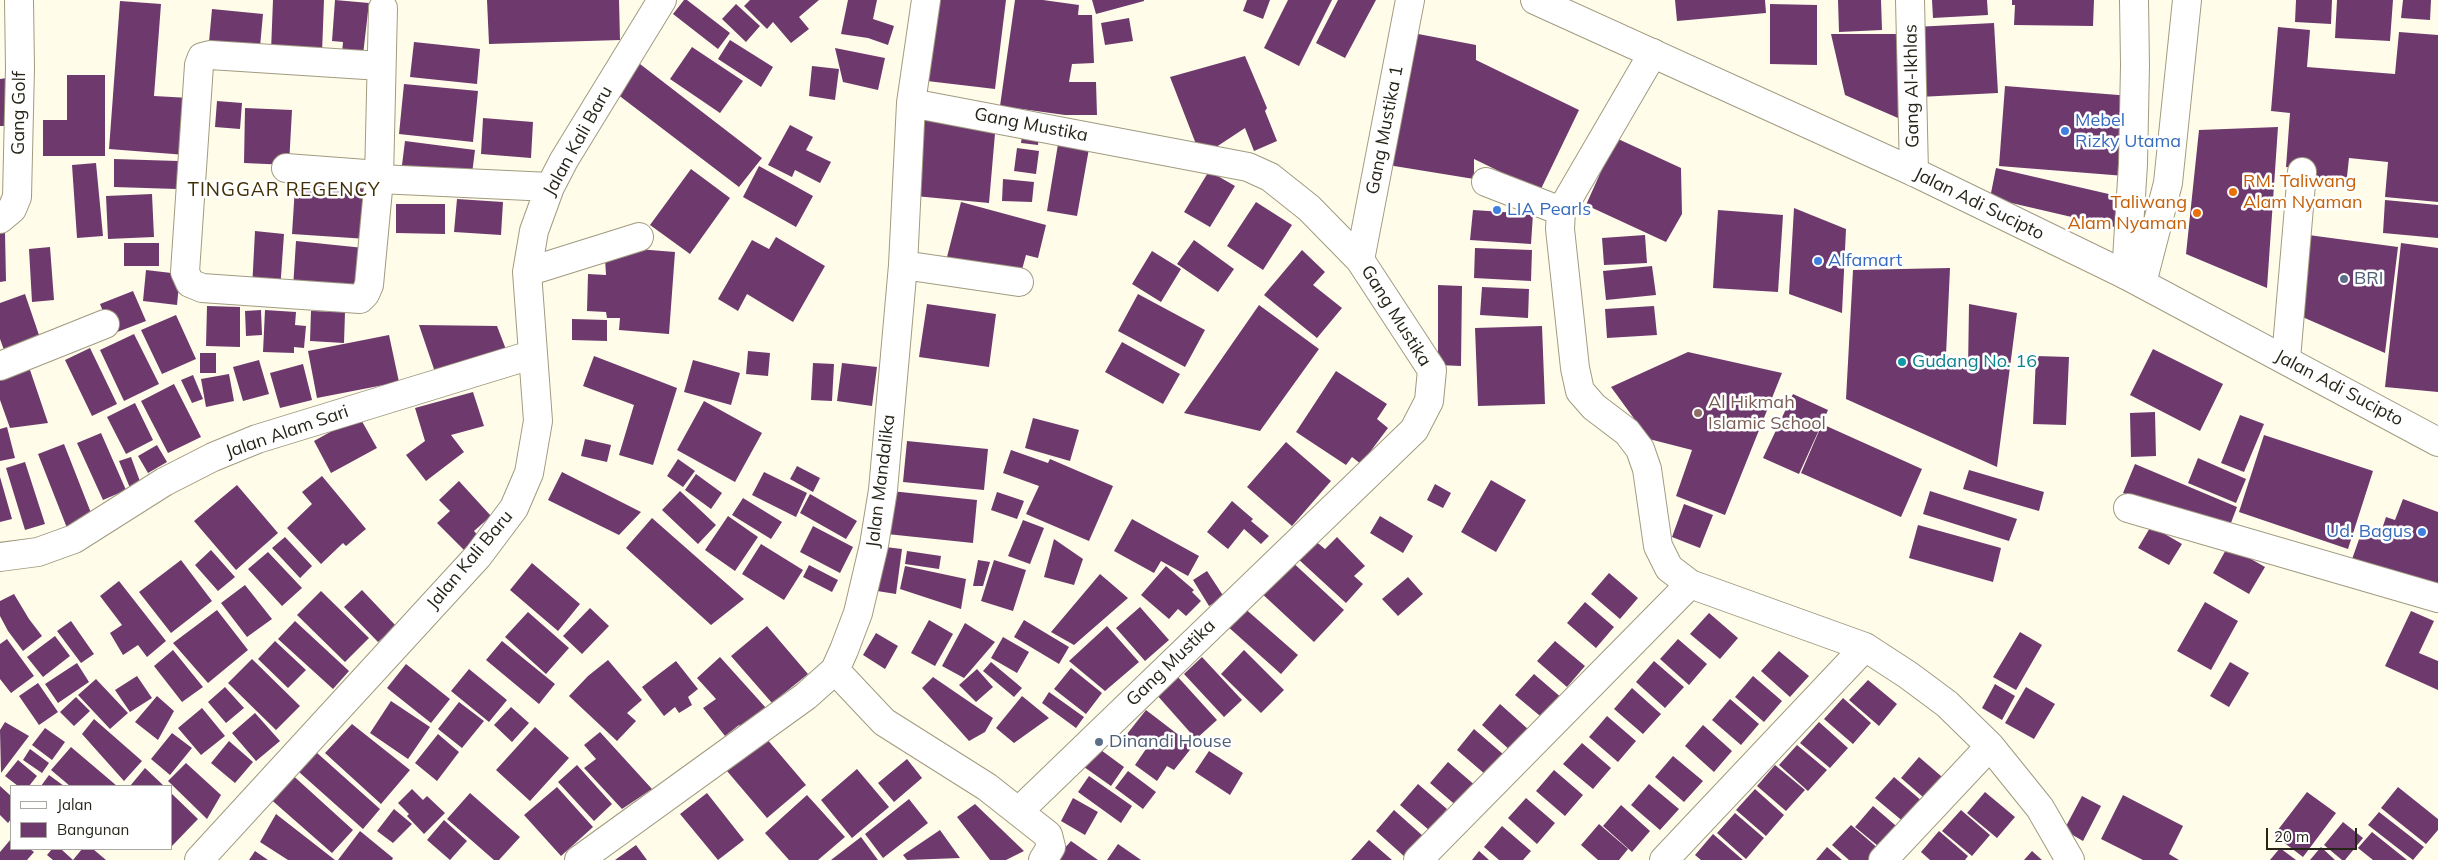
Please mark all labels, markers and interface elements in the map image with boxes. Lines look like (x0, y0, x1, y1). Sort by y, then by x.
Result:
street label: Gang Al-Ikhlas (1900, 24, 1924, 148)
street label: Gang Mustika 1 (1362, 64, 1408, 196)
street label: Gang Golf (7, 71, 31, 155)
street label: Jalan Kali Baru (539, 82, 617, 200)
street label: Gang Mustika (972, 103, 1090, 147)
place label: Mebel Rizky Utama (2075, 110, 2181, 152)
marker: Mebel Rizky Utama (2059, 125, 2071, 137)
street label: Jalan Adi Sucipto (1910, 163, 2048, 245)
place label: RM. Taliwang Alam Nyaman (2243, 171, 2363, 213)
district label: TINGGAR REGENCY (186, 179, 382, 201)
marker: RM. Taliwang Alam Nyaman (2227, 186, 2239, 198)
place label: Taliwang Alam Nyaman (2067, 192, 2187, 234)
place label: LIA Pearls (1507, 199, 1591, 221)
marker: LIA Pearls (1491, 204, 1503, 216)
marker: Taliwang Alam Nyaman (2191, 207, 2203, 219)
place label: Alfamart (1828, 250, 1902, 272)
marker: Alfamart (1812, 255, 1824, 267)
street label: Gang Mustika (1356, 261, 1436, 371)
place label: BRI (2354, 268, 2383, 290)
marker: BRI (2338, 273, 2350, 285)
street label: Jalan Adi Sucipto (2271, 345, 2407, 431)
place label: Gudang No. 16 (1912, 351, 2037, 373)
marker: Gudang No. 16 (1896, 356, 1908, 368)
place label: Al Hikmah Islamic School (1708, 392, 1826, 434)
street label: Jalan Alam Sari (223, 401, 351, 463)
marker: Al Hikmah Islamic School (1692, 407, 1704, 419)
street label: Jalan Mandalika (862, 413, 900, 549)
street label: Jalan Kali Baru (422, 506, 518, 614)
place label: Ud. Bagus (2326, 521, 2412, 543)
marker: Ud. Bagus (2416, 526, 2428, 538)
street label: Gang Mustika (1122, 615, 1220, 711)
place label: Dinandi House (1109, 731, 1232, 753)
marker: Dinandi House (1093, 736, 1105, 748)
legend (10, 785, 172, 850)
text: Jalan (57, 795, 92, 814)
scale bar (2268, 818, 2359, 850)
text: Bangunan (57, 820, 129, 839)
text: 20 m (2274, 827, 2309, 846)

